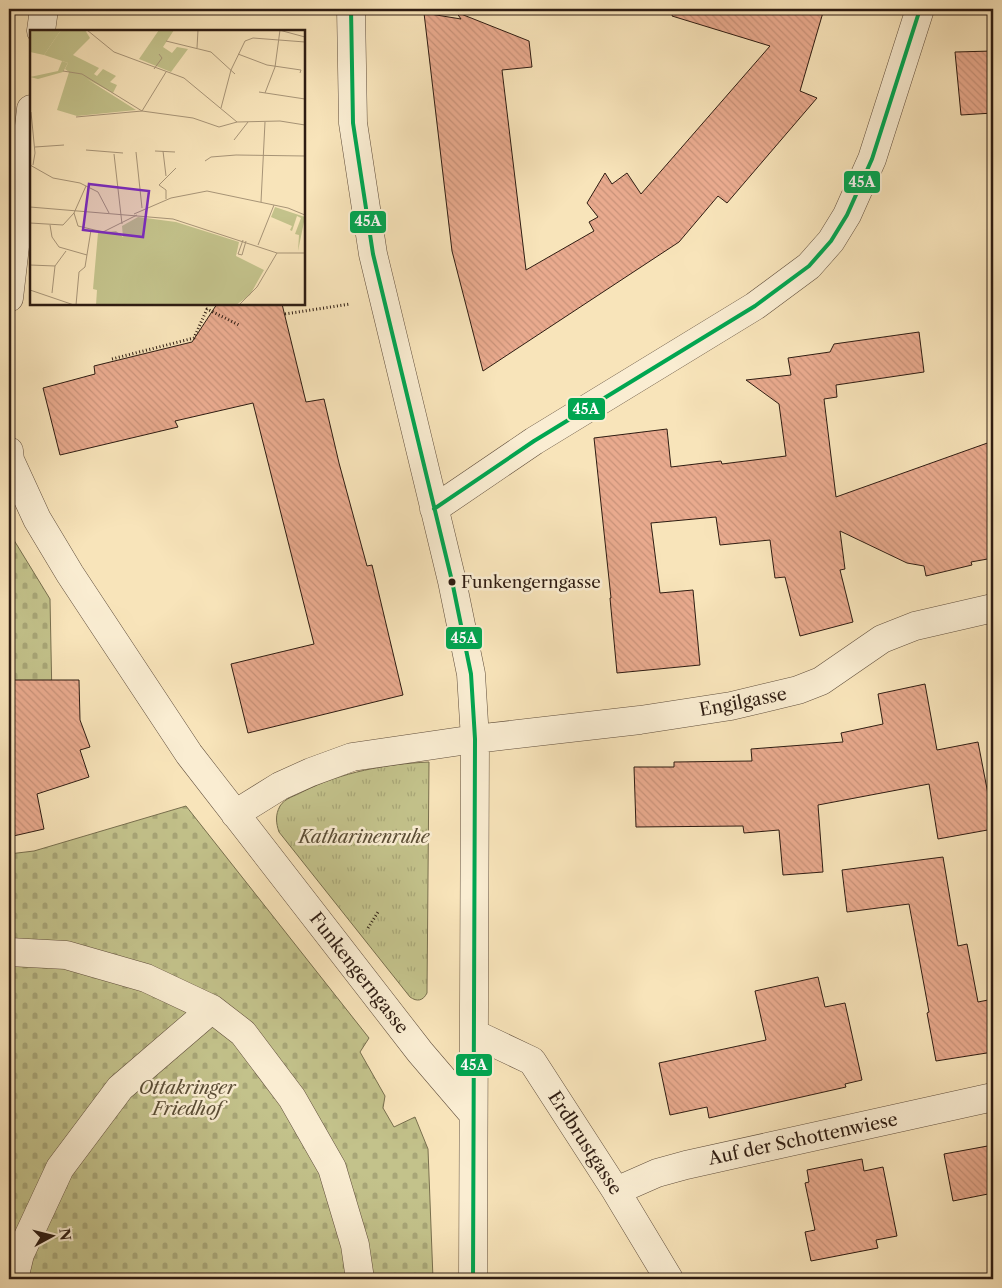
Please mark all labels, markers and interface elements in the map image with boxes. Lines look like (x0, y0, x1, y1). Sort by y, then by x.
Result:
inset map (30, 30, 305, 305)
line badge: 45A (843, 170, 881, 194)
text: 45A (849, 173, 877, 191)
line badge: 45A (349, 210, 387, 234)
text: 45A (355, 212, 383, 230)
line badge: 45A (567, 397, 606, 421)
text: 45A (573, 400, 601, 418)
place label: Funkengerngasse (461, 572, 601, 592)
marker: Funkengerngasse (447, 577, 457, 587)
line badge: 45A (445, 626, 483, 650)
text: 45A (451, 629, 479, 647)
street label: Engilgasse (697, 683, 789, 721)
park label: Katharinenruhe (297, 826, 431, 848)
street label: Funkengerngasse (305, 908, 413, 1038)
line badge: 45A (455, 1053, 493, 1077)
text: 45A (461, 1056, 489, 1074)
park label: Ottakringer Friedhof (138, 1077, 237, 1120)
street label: Erdbrustgasse (543, 1087, 627, 1199)
street label: Auf der Schottenwiese (705, 1108, 900, 1170)
north arrow (28, 1210, 78, 1260)
text: N (55, 1227, 75, 1242)

